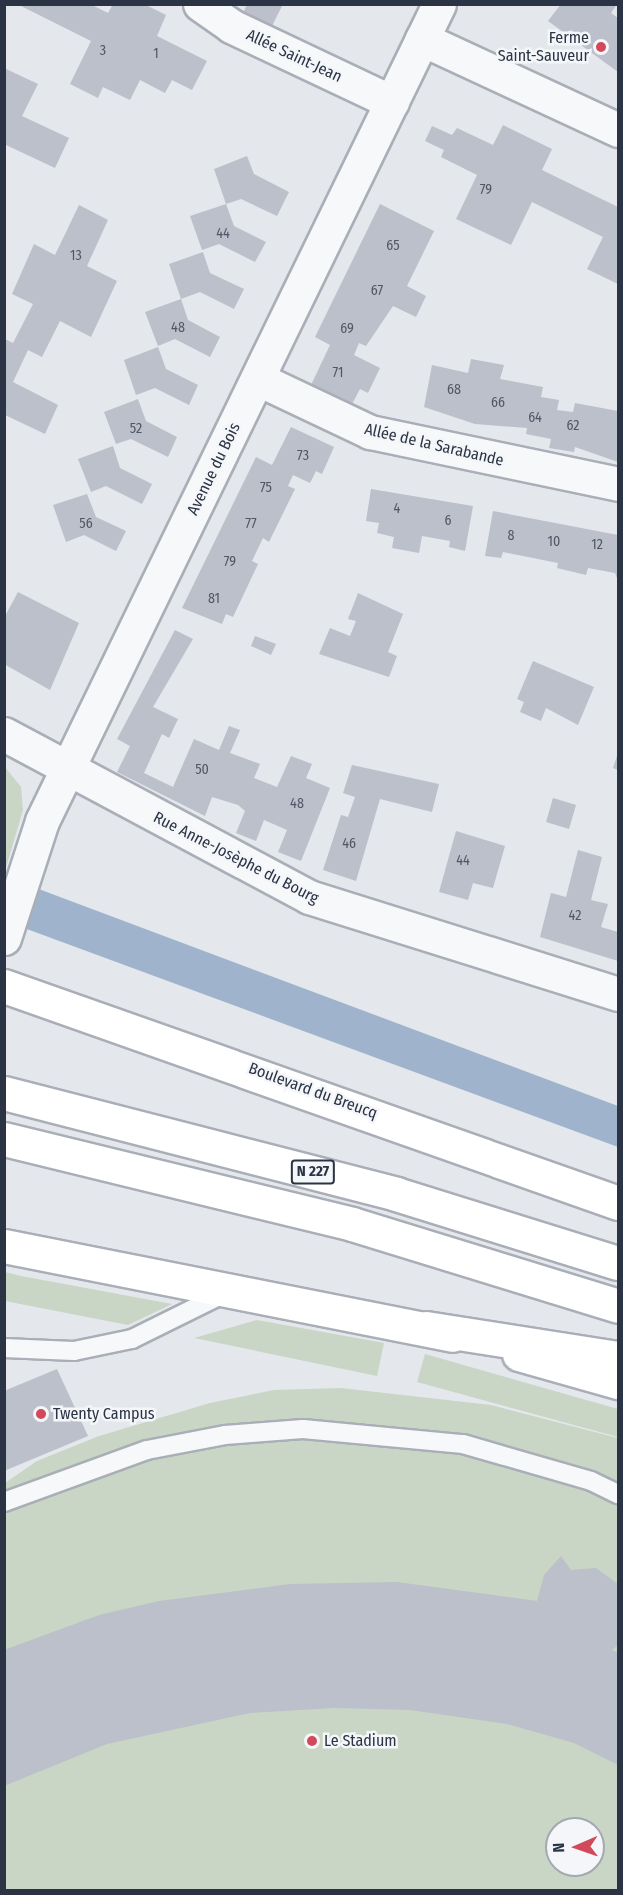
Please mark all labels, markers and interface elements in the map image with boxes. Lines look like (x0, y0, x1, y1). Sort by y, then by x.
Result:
street label: Allée Saint-Jean (243, 25, 345, 87)
place label: Ferme Saint-Sauveur (498, 28, 589, 66)
marker: Ferme Saint-Sauveur (594, 40, 608, 54)
house number: 3 (100, 43, 106, 59)
house number: 1 (153, 46, 159, 62)
house number: 79 (480, 182, 492, 198)
house number: 44 (216, 226, 230, 242)
house number: 65 (386, 238, 400, 254)
house number: 13 (70, 248, 82, 264)
house number: 67 (371, 283, 383, 299)
house number: 48 (171, 320, 185, 336)
house number: 69 (340, 321, 354, 337)
house number: 71 (333, 365, 343, 381)
house number: 68 (447, 382, 461, 398)
house number: 66 (491, 395, 505, 411)
house number: 64 (528, 410, 542, 426)
house number: 62 (567, 418, 579, 434)
street label: Avenue du Bois (183, 420, 245, 518)
street label: Allée de la Sarabande (363, 420, 505, 470)
house number: 52 (130, 421, 142, 437)
house number: 73 (297, 448, 309, 464)
house number: 75 (260, 480, 272, 496)
house number: 4 (394, 501, 400, 517)
house number: 6 (445, 513, 451, 529)
house number: 56 (79, 516, 93, 532)
house number: 77 (245, 516, 257, 532)
house number: 8 (508, 528, 514, 544)
house number: 10 (548, 534, 560, 550)
house number: 12 (591, 537, 603, 553)
house number: 79 (224, 554, 236, 570)
house number: 81 (208, 591, 220, 607)
house number: 50 (195, 762, 209, 778)
house number: 48 (290, 796, 304, 812)
street label: Rue Anne-Josèphe du Bourg (150, 808, 322, 908)
house number: 46 (342, 836, 356, 852)
house number: 44 (456, 853, 470, 869)
house number: 42 (569, 908, 581, 924)
street label: Boulevard du Breucq (246, 1059, 380, 1123)
road number: N 227 (290, 1160, 336, 1184)
place label: Twenty Campus (53, 1404, 155, 1424)
marker: Twenty Campus (34, 1407, 48, 1421)
place label: Le Stadium (324, 1731, 397, 1751)
marker: Le Stadium (305, 1734, 319, 1748)
north arrow (545, 1817, 605, 1877)
text: N (549, 1842, 568, 1853)

